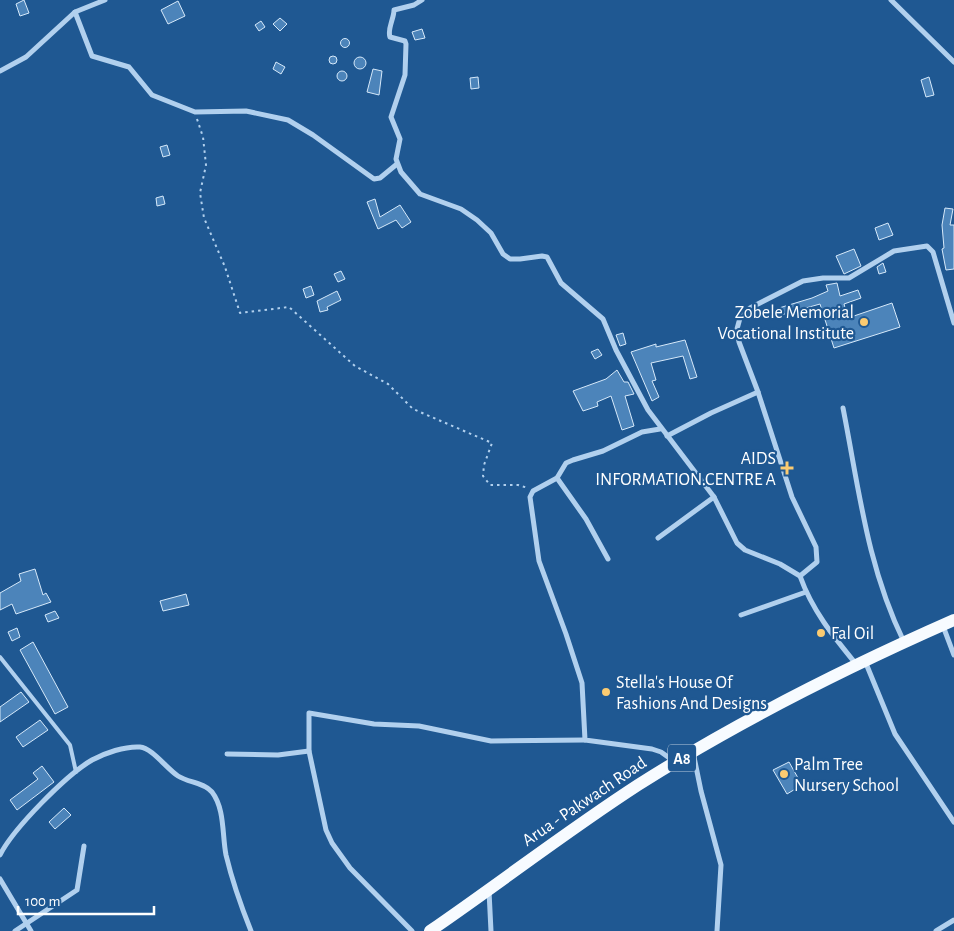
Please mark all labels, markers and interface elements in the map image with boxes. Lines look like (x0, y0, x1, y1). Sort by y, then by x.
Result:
place label: Zobele Memorial Vocational Institute (718, 304, 854, 343)
marker: Zobele Memorial Vocational Institute (858, 316, 870, 328)
place label: AIDS INFORMATION.CENTRE A (595, 450, 777, 489)
marker: AIDS INFORMATION.CENTRE A (780, 461, 794, 475)
place label: Fal Oil (831, 625, 874, 643)
marker: Fal Oil (815, 627, 827, 639)
place label: Stella's House Of Fashions And Designs (616, 674, 767, 713)
marker: Stella's House Of Fashions And Designs (600, 686, 612, 698)
road number: A8 (668, 744, 696, 771)
street label: Arua - Pakwach Road (519, 754, 650, 850)
place label: Palm Tree Nursery School (794, 756, 899, 795)
marker: Palm Tree Nursery School (778, 768, 790, 780)
scale bar (18, 884, 154, 916)
text: 100 m (25, 894, 60, 909)

